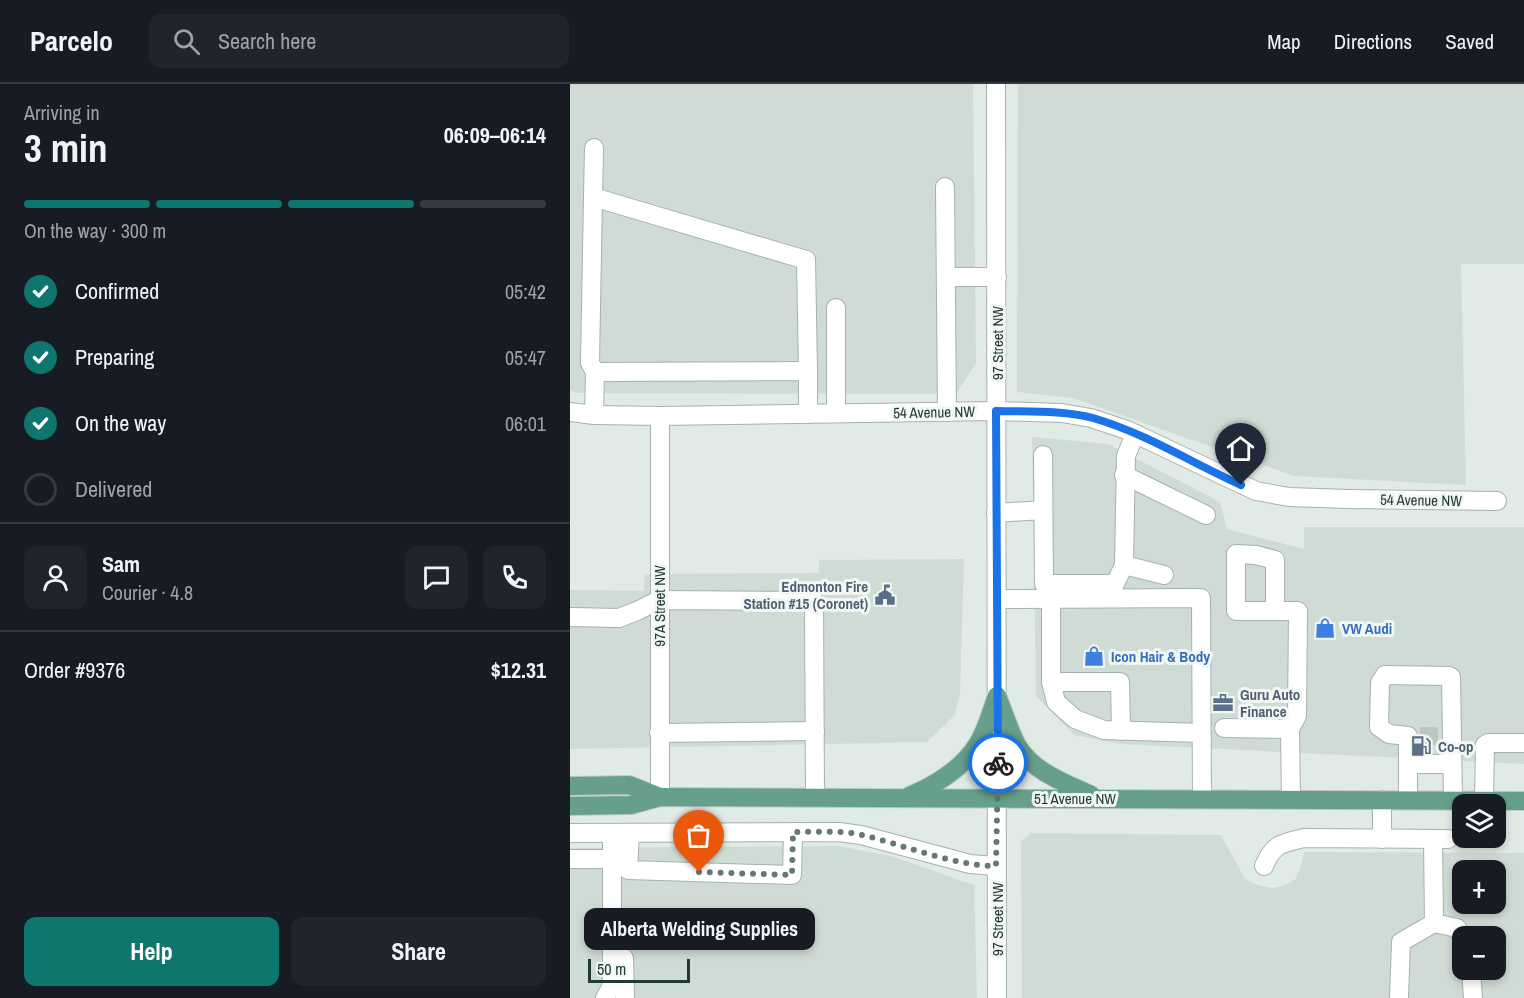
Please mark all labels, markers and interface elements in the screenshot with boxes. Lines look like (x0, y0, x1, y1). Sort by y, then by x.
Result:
search box (149, 14, 569, 68)
text: Parcelo (30, 22, 113, 60)
icon: search (170, 25, 203, 58)
text: Search here (218, 26, 316, 56)
text: Map (1267, 27, 1301, 56)
text: Directions (1334, 27, 1412, 56)
text: Saved (1445, 27, 1494, 56)
text: Arriving in (24, 99, 100, 126)
text: 06:09–06:14 (444, 120, 546, 150)
text: 3 min (24, 122, 108, 174)
text: On the way · 300 m (24, 217, 166, 244)
icon: check (24, 275, 57, 308)
text: Confirmed (75, 276, 159, 306)
text: 05:42 (505, 278, 546, 305)
street label: 97 Street NW (987, 306, 1008, 380)
icon: check (24, 341, 57, 374)
text: Preparing (75, 342, 154, 372)
text: 05:47 (505, 344, 546, 371)
street label: 54 Avenue NW (893, 401, 975, 423)
icon: check (24, 407, 57, 440)
text: On the way (75, 408, 166, 438)
text: 06:01 (505, 410, 546, 437)
pin (1215, 423, 1266, 485)
icon: home (1224, 432, 1257, 465)
text: Delivered (75, 474, 152, 504)
street label: 54 Avenue NW (1380, 489, 1462, 511)
button: person (24, 546, 87, 609)
button: chat (405, 546, 468, 609)
button: phone (483, 546, 546, 609)
text: Sam (102, 549, 140, 579)
street label: 97A Street NW (649, 565, 670, 647)
place label: Edmonton Fire Station #15 (Coronet) (744, 576, 868, 614)
text: Courier · 4.8 (102, 579, 193, 606)
public building icon: Edmonton Fire Station #15 (Coronet) (873, 583, 897, 607)
shop icon: VW Audi (1313, 616, 1337, 640)
place label: VW Audi (1342, 618, 1392, 639)
shop icon: Icon Hair & Body (1082, 644, 1106, 668)
place label: Icon Hair & Body (1111, 646, 1210, 667)
text: Order #9376 (24, 655, 125, 685)
text: $12.31 (491, 655, 546, 685)
place label: Guru Auto Finance (1240, 684, 1300, 722)
office icon: Guru Auto Finance (1211, 691, 1235, 715)
courier (968, 733, 1028, 793)
fuel station icon: Co-op (1409, 734, 1433, 758)
place label: Co-op (1438, 736, 1474, 757)
icon: bike (982, 747, 1015, 780)
street label: 51 Avenue NW (1034, 788, 1116, 809)
map controls (1452, 794, 1506, 980)
button: layers (1452, 794, 1506, 848)
pin (673, 810, 724, 872)
icon: bag (682, 819, 715, 852)
button: + (1452, 860, 1506, 914)
street label: 97 Street NW (987, 882, 1008, 956)
callout: Alberta Welding Supplies (584, 908, 814, 950)
text: Alberta Welding Supplies (601, 915, 798, 942)
button: Help (24, 917, 279, 986)
button: Share (291, 917, 546, 986)
button: − (1452, 926, 1506, 980)
scale bar (588, 956, 690, 984)
text: 50 m (597, 958, 626, 980)

